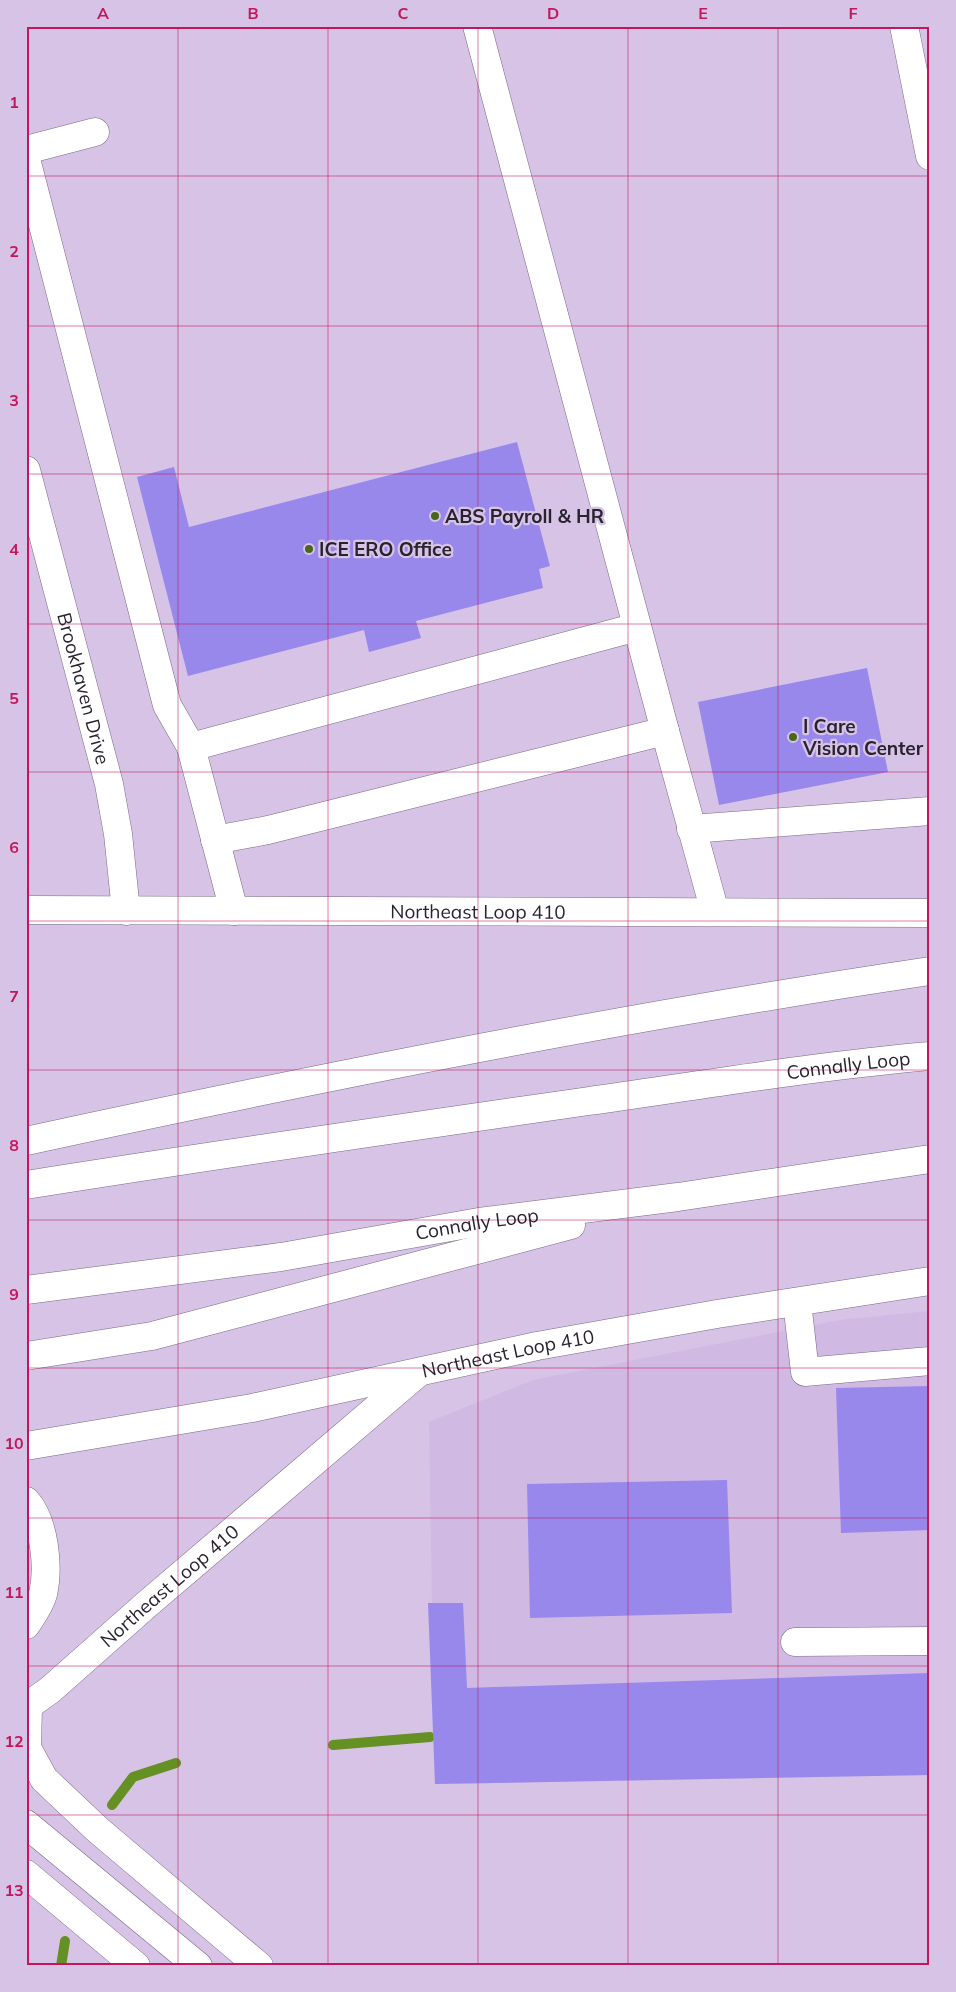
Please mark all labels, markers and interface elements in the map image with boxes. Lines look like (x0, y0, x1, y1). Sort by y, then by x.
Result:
text: A (97, 3, 109, 23)
text: B (247, 3, 259, 23)
text: C (398, 3, 409, 23)
text: D (547, 3, 559, 23)
text: E (698, 3, 708, 23)
text: F (848, 3, 858, 23)
text: 1 (9, 92, 19, 112)
text: 2 (9, 241, 19, 261)
text: 3 (9, 390, 19, 410)
place label: ABS Payroll & HR (445, 504, 604, 528)
marker: ABS Payroll & HR (429, 510, 441, 522)
place label: ICE ERO Office (319, 537, 452, 561)
text: 4 (9, 539, 19, 559)
marker: ICE ERO Office (303, 543, 315, 555)
street label: Brookhaven Drive (52, 610, 115, 767)
text: 5 (9, 688, 19, 708)
place label: I Care Vision Center (802, 714, 924, 760)
marker: I Care Vision Center (787, 731, 799, 743)
text: 6 (9, 837, 19, 857)
street label: Northeast Loop 410 (390, 899, 566, 924)
text: 7 (9, 986, 19, 1006)
street label: Connally Loop (785, 1046, 911, 1084)
text: 8 (9, 1135, 19, 1155)
street label: Connally Loop (413, 1203, 540, 1245)
text: 9 (9, 1284, 19, 1304)
street label: Northeast Loop 410 (420, 1324, 596, 1383)
text: 10 (4, 1433, 24, 1453)
street label: Northeast Loop 410 (95, 1519, 244, 1652)
text: 11 (4, 1582, 24, 1602)
text: 12 (4, 1731, 24, 1751)
text: 13 (4, 1880, 24, 1900)

